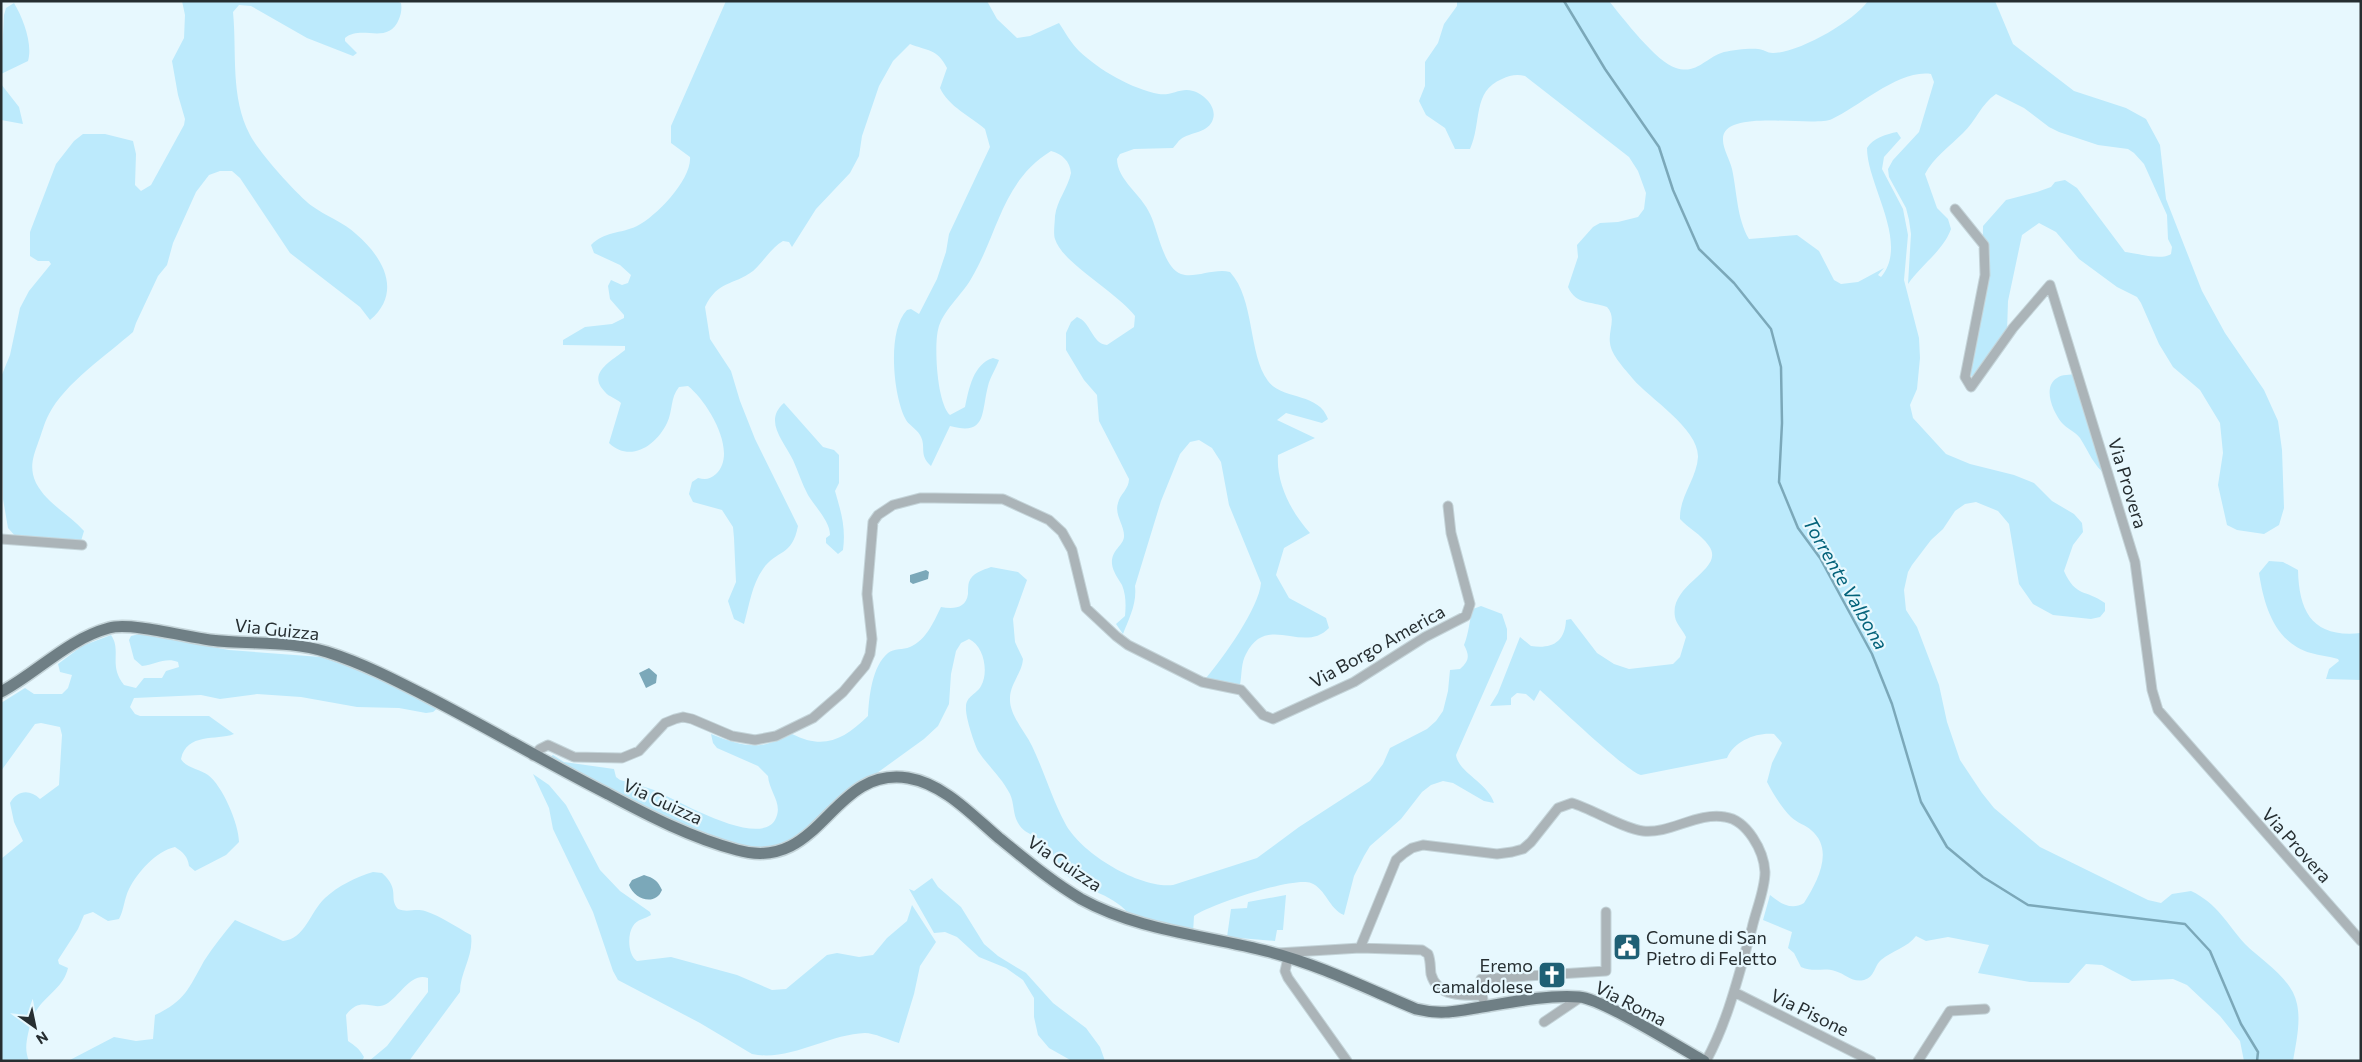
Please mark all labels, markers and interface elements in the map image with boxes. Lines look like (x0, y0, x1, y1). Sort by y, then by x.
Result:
street label: Via Provera (2104, 435, 2152, 531)
water label: Torrente Valbona (1799, 513, 1893, 653)
street label: Via Borgo America (1306, 600, 1448, 692)
street label: Via Guizza (234, 614, 320, 644)
street label: Via Guizza (620, 773, 706, 829)
street label: Via Provera (2258, 803, 2336, 887)
street label: Via Guizza (1024, 830, 1106, 896)
place label: Comune di San Pietro di Feletto (1646, 926, 1777, 969)
public building icon: Comune di San Pietro di Feletto (1612, 932, 1642, 962)
place label: Eremo camaldolese (1432, 954, 1533, 997)
church icon: Eremo camaldolese (1537, 960, 1567, 990)
street label: Via Roma (1592, 976, 1670, 1030)
street label: Via Pisone (1767, 984, 1853, 1040)
north arrow (10, 1002, 60, 1052)
text: N (33, 1028, 51, 1048)

